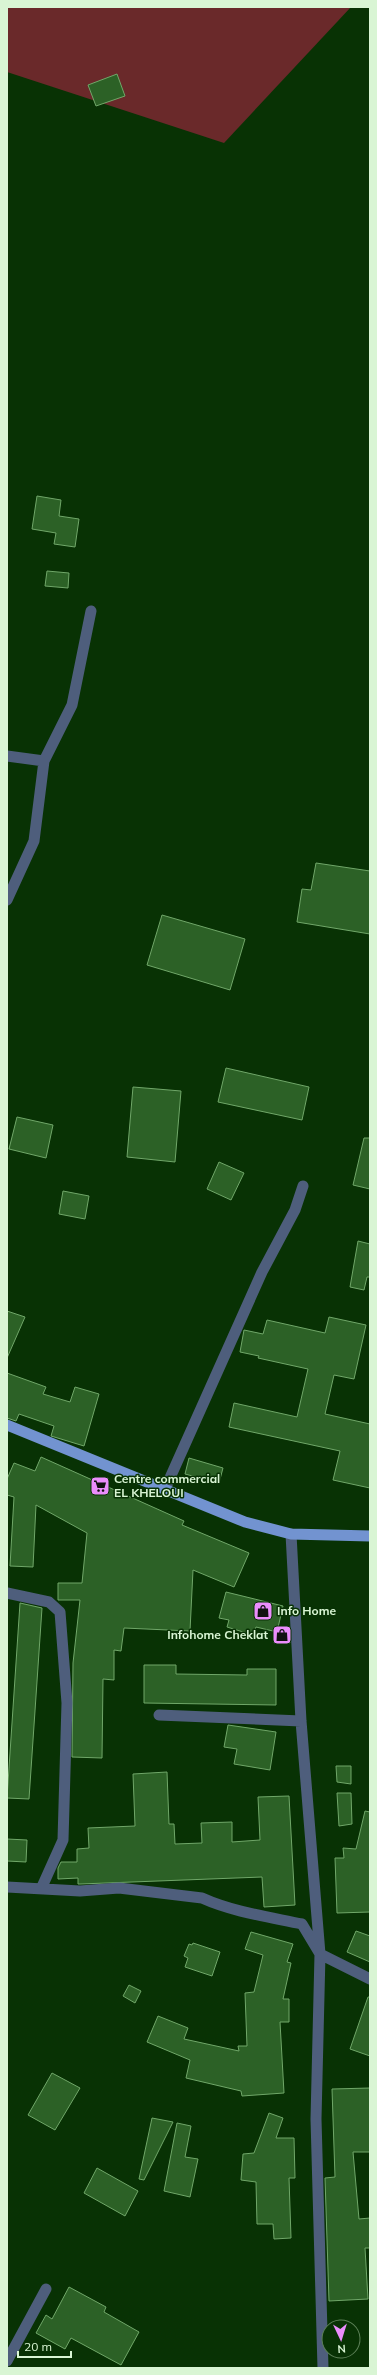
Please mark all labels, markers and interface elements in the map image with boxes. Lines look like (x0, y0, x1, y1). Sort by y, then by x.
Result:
place label: Centre commercial EL KHELOUI (114, 1471, 220, 1500)
supermarket icon: Centre commercial EL KHELOUI (89, 1475, 111, 1497)
shop icon: Info Home (252, 1600, 274, 1622)
place label: Info Home (277, 1603, 336, 1618)
shop icon: Infohome Cheklat (271, 1624, 293, 1646)
place label: Infohome Cheklat (167, 1627, 268, 1642)
north arrow (321, 2319, 361, 2359)
scale bar (18, 2333, 71, 2359)
text: 20 m (24, 2339, 52, 2354)
text: N (337, 2342, 346, 2356)

